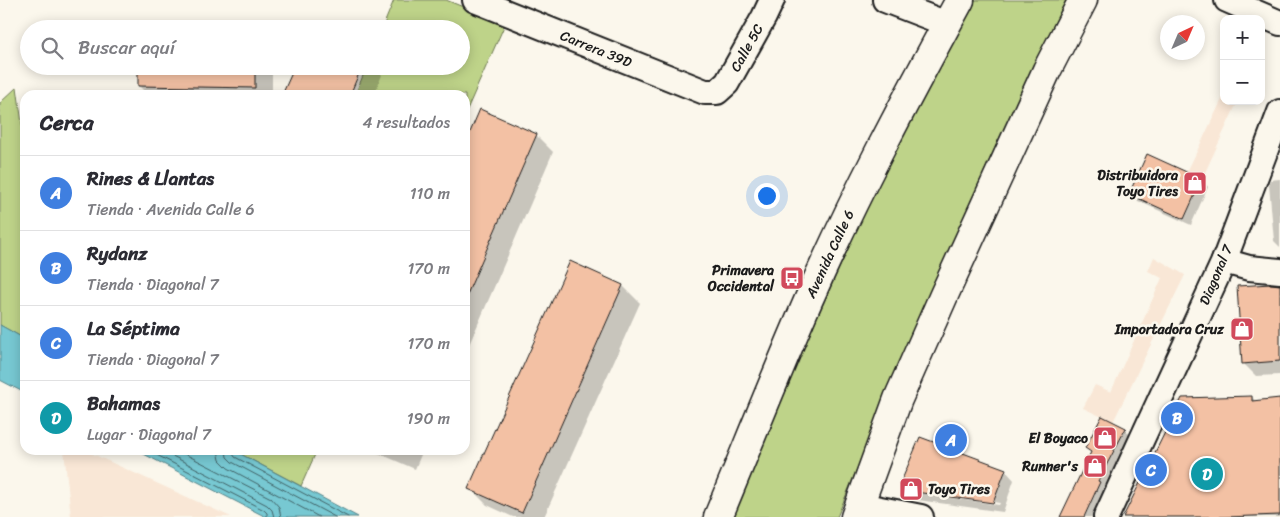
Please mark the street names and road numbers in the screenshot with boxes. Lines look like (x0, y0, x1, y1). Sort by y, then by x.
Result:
street label: Calle 5C (723, 19, 771, 77)
street label: Carrera 39D (556, 23, 636, 75)
street label: Avenida Calle 6 (798, 206, 861, 303)
street label: Diagonal 7 (1192, 240, 1240, 309)

